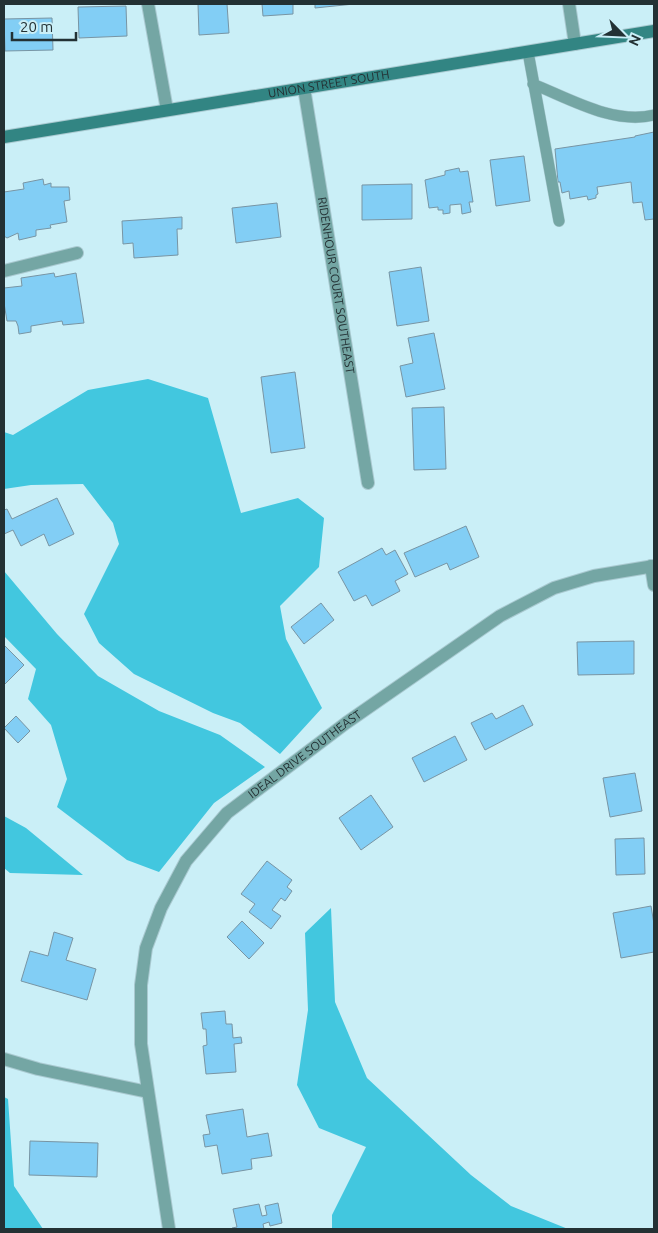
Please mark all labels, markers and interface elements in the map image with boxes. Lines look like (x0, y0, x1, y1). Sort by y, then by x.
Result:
scale bar (12, 10, 76, 42)
north arrow (598, 10, 648, 60)
text: 20 m (20, 18, 53, 35)
text: N (625, 32, 644, 48)
street label: UNION STREET SOUTH (267, 67, 390, 100)
street label: RIDENHOUR COURT SOUTHEAST (316, 196, 357, 375)
street label: IDEAL DRIVE SOUTHEAST (245, 707, 364, 801)

